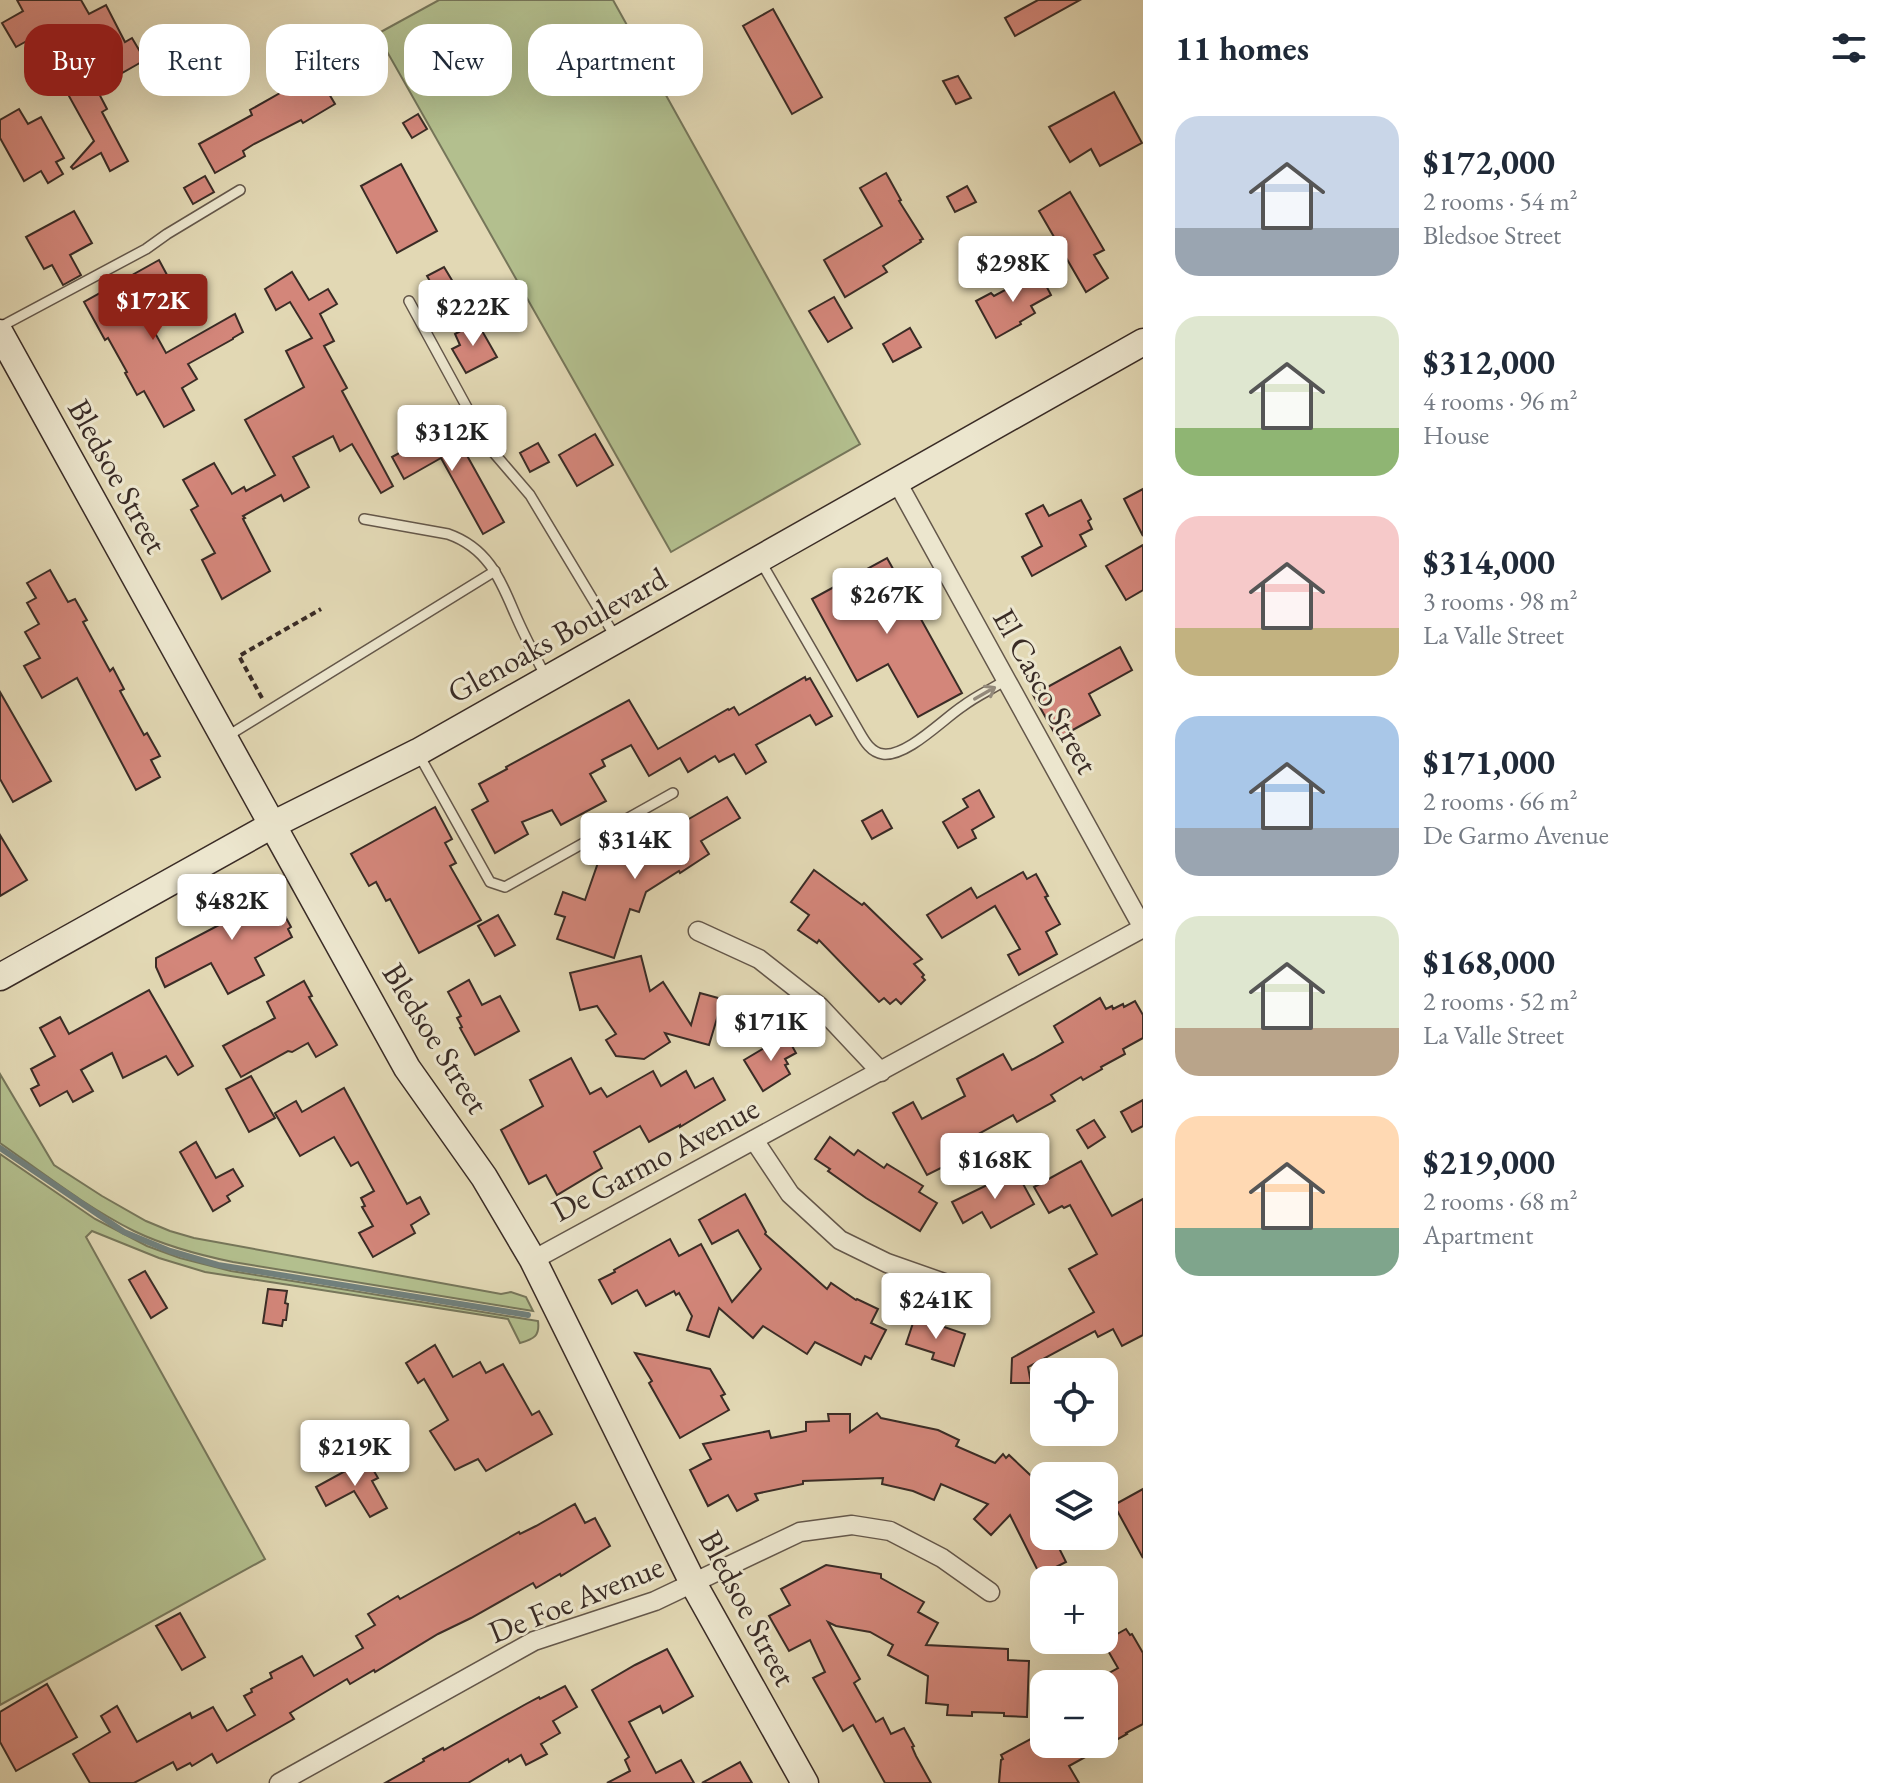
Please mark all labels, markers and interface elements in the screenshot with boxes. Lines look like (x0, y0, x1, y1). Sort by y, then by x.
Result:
chip: Buy (24, 24, 123, 96)
chip: Rent (139, 24, 250, 96)
chip: Filters (266, 24, 388, 96)
chip: New (404, 24, 512, 96)
chip: Apartment (528, 24, 703, 96)
text: 11 homes (1175, 26, 1309, 70)
icon: filters (1827, 26, 1871, 70)
text: $172,000 (1423, 140, 1555, 184)
icon: home (1239, 148, 1335, 244)
text: 2 rooms · 54 m² (1423, 184, 1578, 218)
text: Bledsoe Street (1423, 218, 1561, 252)
pin: $298K (957, 236, 1069, 304)
text: $298K (976, 245, 1050, 279)
pin: $172K (97, 274, 209, 342)
pin: $222K (417, 280, 529, 348)
text: $172K (116, 283, 190, 317)
text: $222K (436, 289, 510, 323)
text: $312,000 (1423, 340, 1555, 384)
icon: home (1239, 348, 1335, 444)
text: 4 rooms · 96 m² (1423, 384, 1578, 418)
street label: Bledsoe Street (58, 391, 178, 561)
pin: $312K (396, 405, 508, 473)
text: $312K (415, 414, 489, 448)
text: House (1423, 418, 1489, 452)
text: $314,000 (1423, 540, 1555, 584)
icon: home (1239, 548, 1335, 644)
street label: Glenoaks Boulevard (440, 557, 675, 713)
pin: $267K (831, 568, 943, 636)
text: $267K (850, 577, 924, 611)
text: 3 rooms · 98 m² (1423, 584, 1578, 618)
street label: El Casco Street (983, 601, 1109, 781)
text: La Valle Street (1423, 618, 1564, 652)
one-way arrow (973, 685, 996, 701)
text: $171,000 (1423, 740, 1555, 784)
icon: home (1239, 748, 1335, 844)
text: 2 rooms · 66 m² (1423, 784, 1578, 818)
pin: $314K (579, 813, 691, 881)
text: De Garmo Avenue (1423, 818, 1609, 852)
text: $314K (598, 822, 672, 856)
pin: $482K (176, 874, 288, 942)
text: $482K (195, 883, 269, 917)
text: $168,000 (1423, 940, 1555, 984)
icon: home (1239, 948, 1335, 1044)
street label: Bledsoe Street (373, 955, 499, 1121)
text: 2 rooms · 52 m² (1423, 984, 1578, 1018)
pin: $171K (715, 995, 827, 1063)
text: $171K (734, 1004, 808, 1038)
text: La Valle Street (1423, 1018, 1564, 1052)
street label: De Garmo Avenue (544, 1087, 766, 1231)
pin: $168K (939, 1133, 1051, 1201)
text: $219,000 (1423, 1140, 1555, 1184)
text: $168K (958, 1142, 1032, 1176)
icon: home (1239, 1148, 1335, 1244)
text: 2 rooms · 68 m² (1423, 1184, 1578, 1218)
text: Apartment (1423, 1218, 1533, 1252)
pin: $241K (880, 1273, 992, 1341)
text: $241K (899, 1282, 973, 1316)
map controls (1030, 1358, 1118, 1758)
button: locate (1030, 1358, 1118, 1446)
pin: $219K (299, 1420, 411, 1488)
text: $219K (318, 1429, 392, 1463)
button: layers (1030, 1462, 1118, 1550)
street label: Bledsoe Street (690, 1523, 806, 1693)
street label: De Foe Avenue (482, 1545, 670, 1653)
button: + (1030, 1566, 1118, 1654)
button: − (1030, 1670, 1118, 1758)

